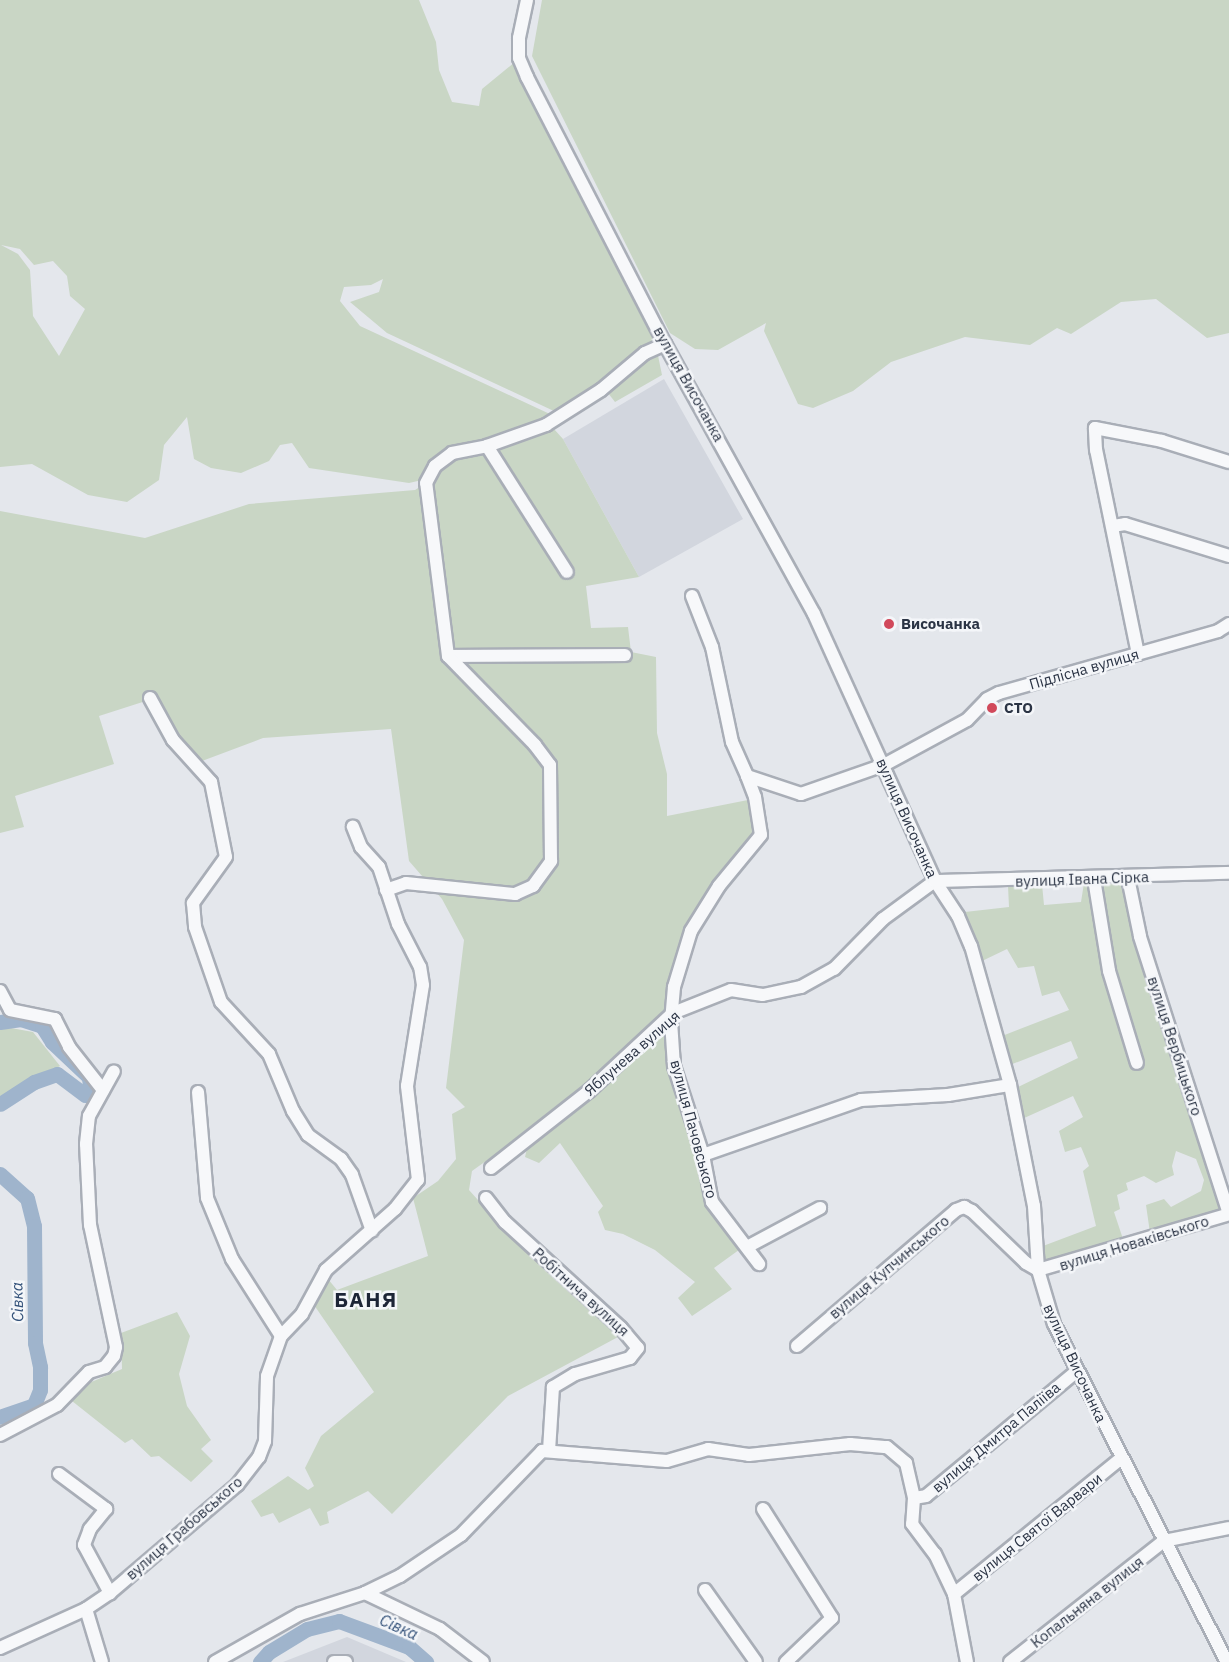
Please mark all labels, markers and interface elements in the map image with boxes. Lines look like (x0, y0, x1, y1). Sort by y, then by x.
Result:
street label: вулиця Височанка (650, 323, 728, 445)
place label: Височанка (901, 615, 980, 633)
marker: Височанка (882, 617, 896, 631)
street label: Підлісна вулиця (1027, 645, 1141, 693)
place label: СТО (1004, 699, 1033, 717)
marker: СТО (985, 701, 999, 715)
street label: вулиця Височанка (873, 755, 941, 881)
street label: вулиця Івана Сірка (1015, 868, 1149, 890)
street label: вулиця Вербицького (1144, 974, 1206, 1118)
street label: Яблунева вулиця (581, 1007, 683, 1099)
street label: вулиця Пачовського (667, 1058, 721, 1200)
street label: вулиця Купчинського (825, 1212, 953, 1322)
street label: вулиця Новаківського (1057, 1212, 1211, 1274)
street label: Робітнича вулиця (529, 1244, 633, 1340)
water label: Сівка (7, 1282, 27, 1322)
district label: БАНЯ (334, 1286, 398, 1312)
street label: вулиця Височанка (1040, 1301, 1110, 1425)
street label: вулиця Дмитра Паліїва (928, 1378, 1064, 1496)
street label: вулиця Святої Варвари (968, 1469, 1106, 1585)
street label: вулиця Грабовського (122, 1473, 246, 1583)
street label: Копальняна вулиця (1027, 1552, 1147, 1652)
water label: Сівка (377, 1610, 421, 1644)

